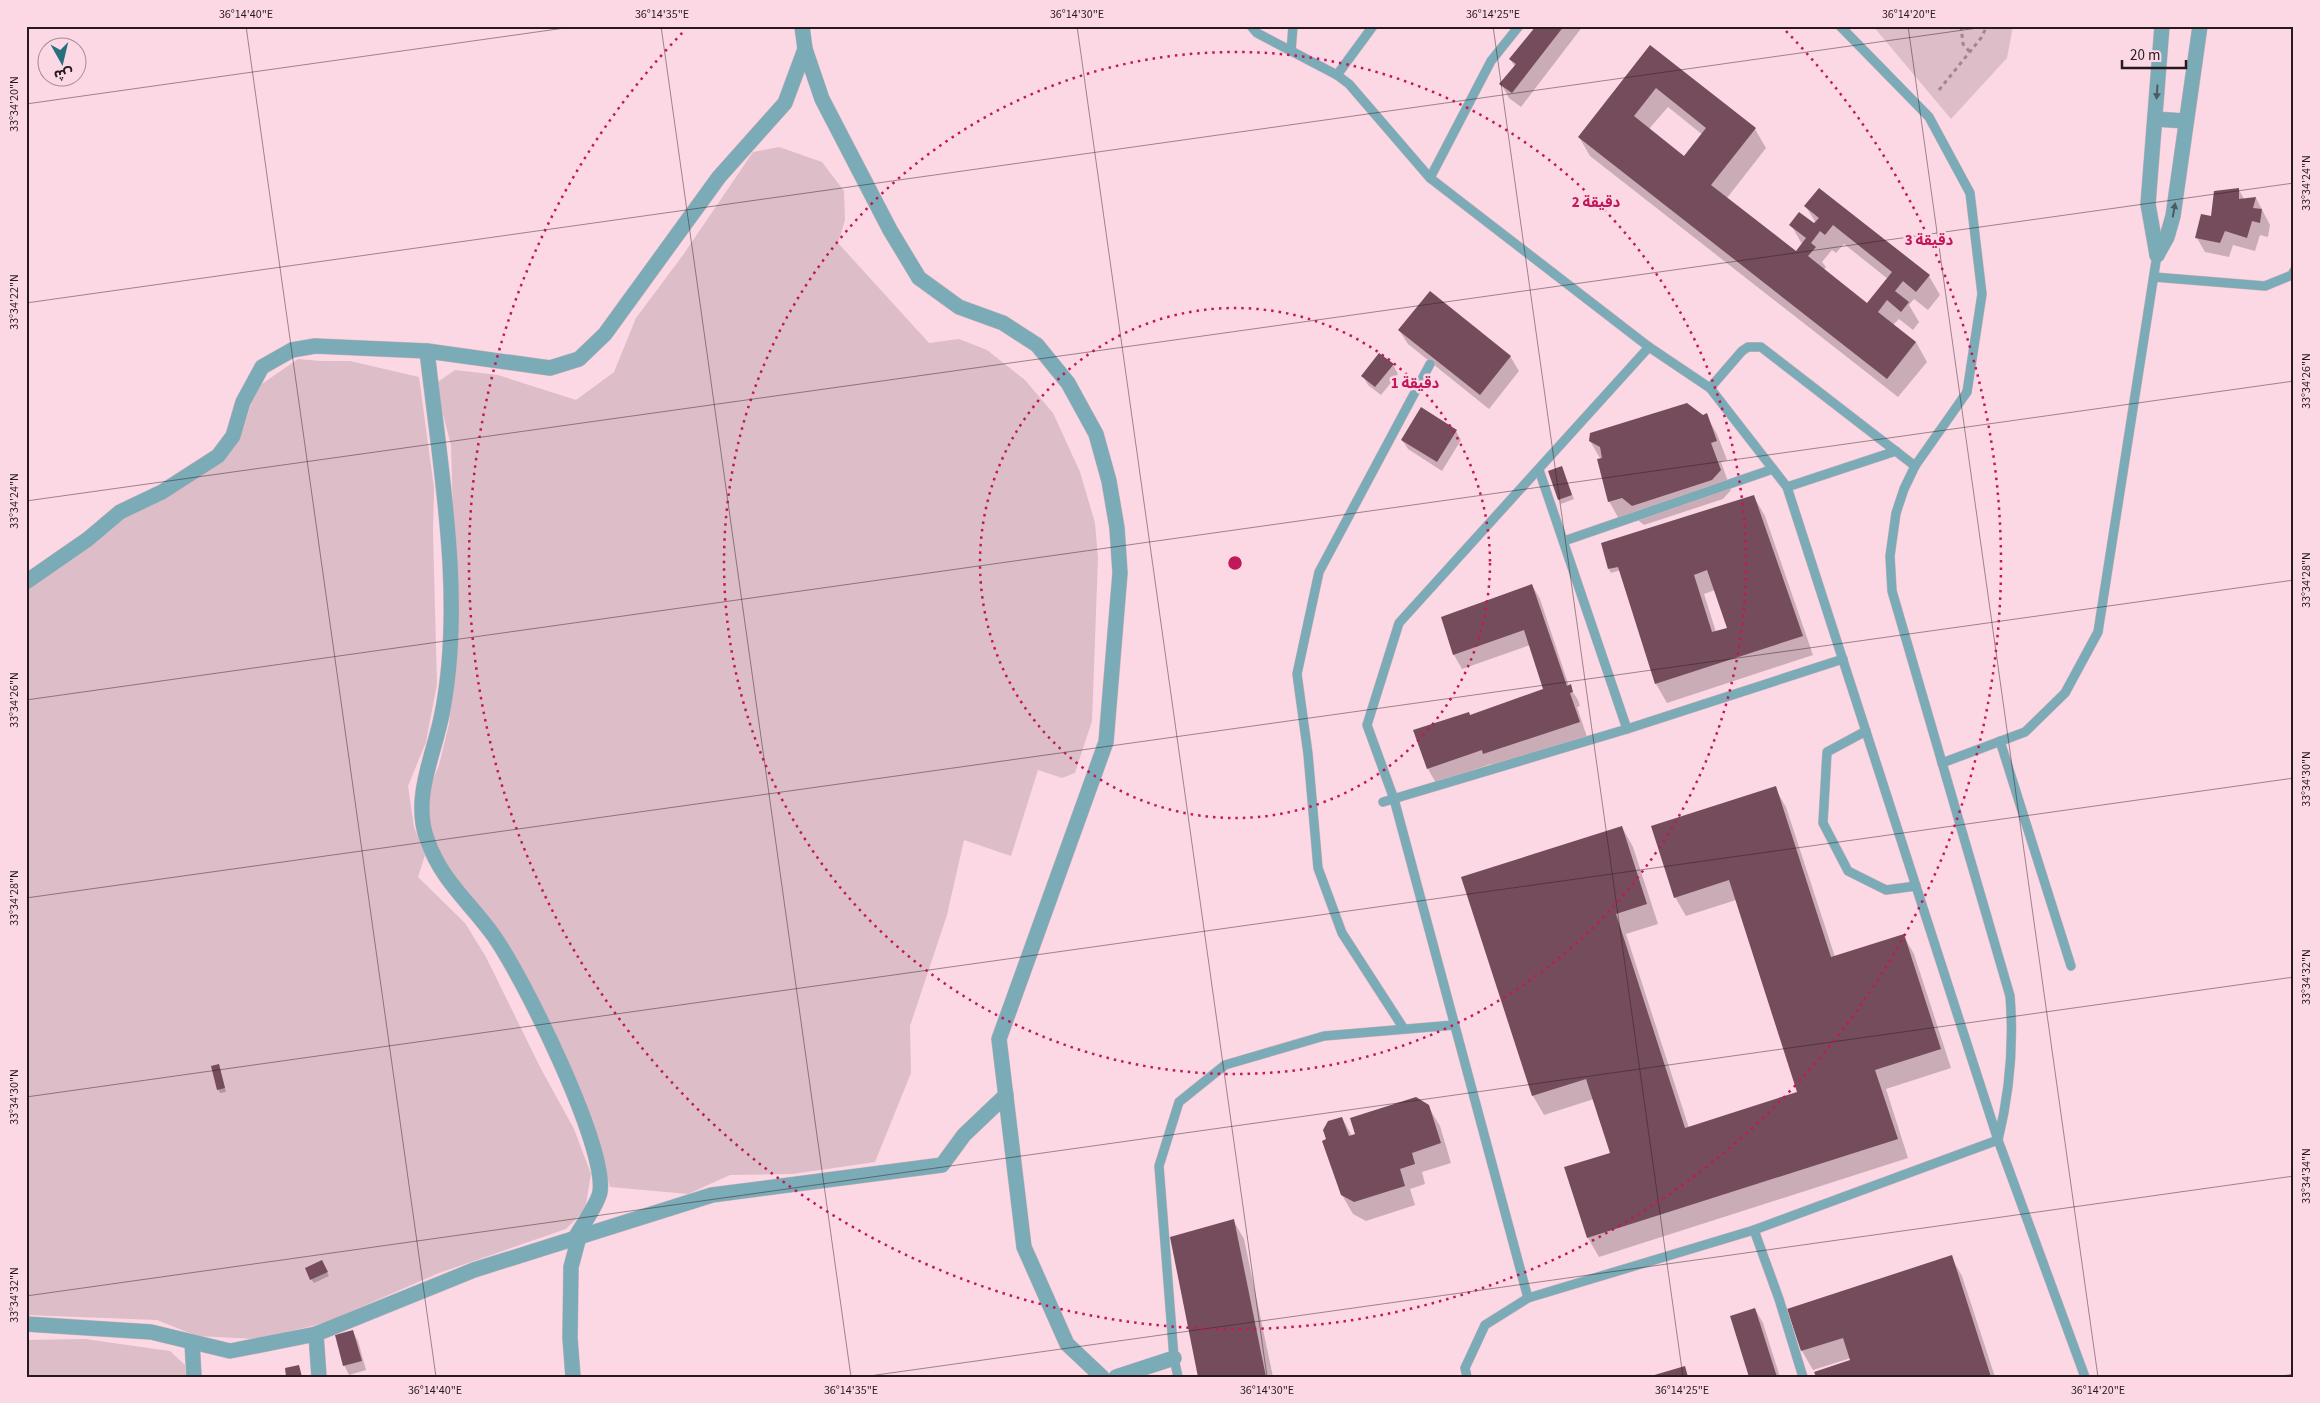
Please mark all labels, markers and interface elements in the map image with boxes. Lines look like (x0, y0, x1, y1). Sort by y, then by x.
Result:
text: 36°14'40"E (219, 6, 273, 23)
text: 36°14'35"E (635, 6, 689, 23)
text: 36°14'30"E (1050, 6, 1104, 23)
text: 36°14'25"E (1466, 6, 1520, 23)
text: 36°14'20"E (1882, 6, 1936, 23)
north arrow (38, 38, 88, 88)
scale bar (2122, 38, 2186, 70)
text: 20 m (2130, 45, 2160, 66)
text: ش (53, 63, 75, 85)
text: 33°34'20"N (6, 76, 23, 132)
one-way arrow (2153, 85, 2161, 101)
text: 33°34'24"N (2298, 155, 2315, 211)
text: 2 دقيقة (1572, 192, 1621, 213)
one-way arrow (2170, 201, 2178, 217)
text: 3 دقيقة (1905, 230, 1954, 251)
text: 33°34'22"N (6, 274, 23, 330)
text: 33°34'26"N (2298, 353, 2315, 409)
text: 1 دقيقة (1391, 373, 1440, 394)
text: 33°34'24"N (6, 473, 23, 529)
text: 33°34'28"N (2298, 552, 2315, 608)
centre of rings (1226, 554, 1244, 572)
text: 33°34'26"N (6, 672, 23, 728)
text: 33°34'30"N (2298, 751, 2315, 807)
text: 33°34'28"N (6, 870, 23, 926)
text: 33°34'32"N (2298, 949, 2315, 1005)
text: 33°34'30"N (6, 1069, 23, 1125)
text: 33°34'34"N (2298, 1148, 2315, 1204)
text: 33°34'32"N (6, 1267, 23, 1323)
text: 36°14'40"E (408, 1382, 462, 1399)
text: 36°14'35"E (824, 1382, 878, 1399)
text: 36°14'30"E (1240, 1382, 1294, 1399)
text: 36°14'25"E (1655, 1382, 1709, 1399)
text: 36°14'20"E (2071, 1382, 2125, 1399)

